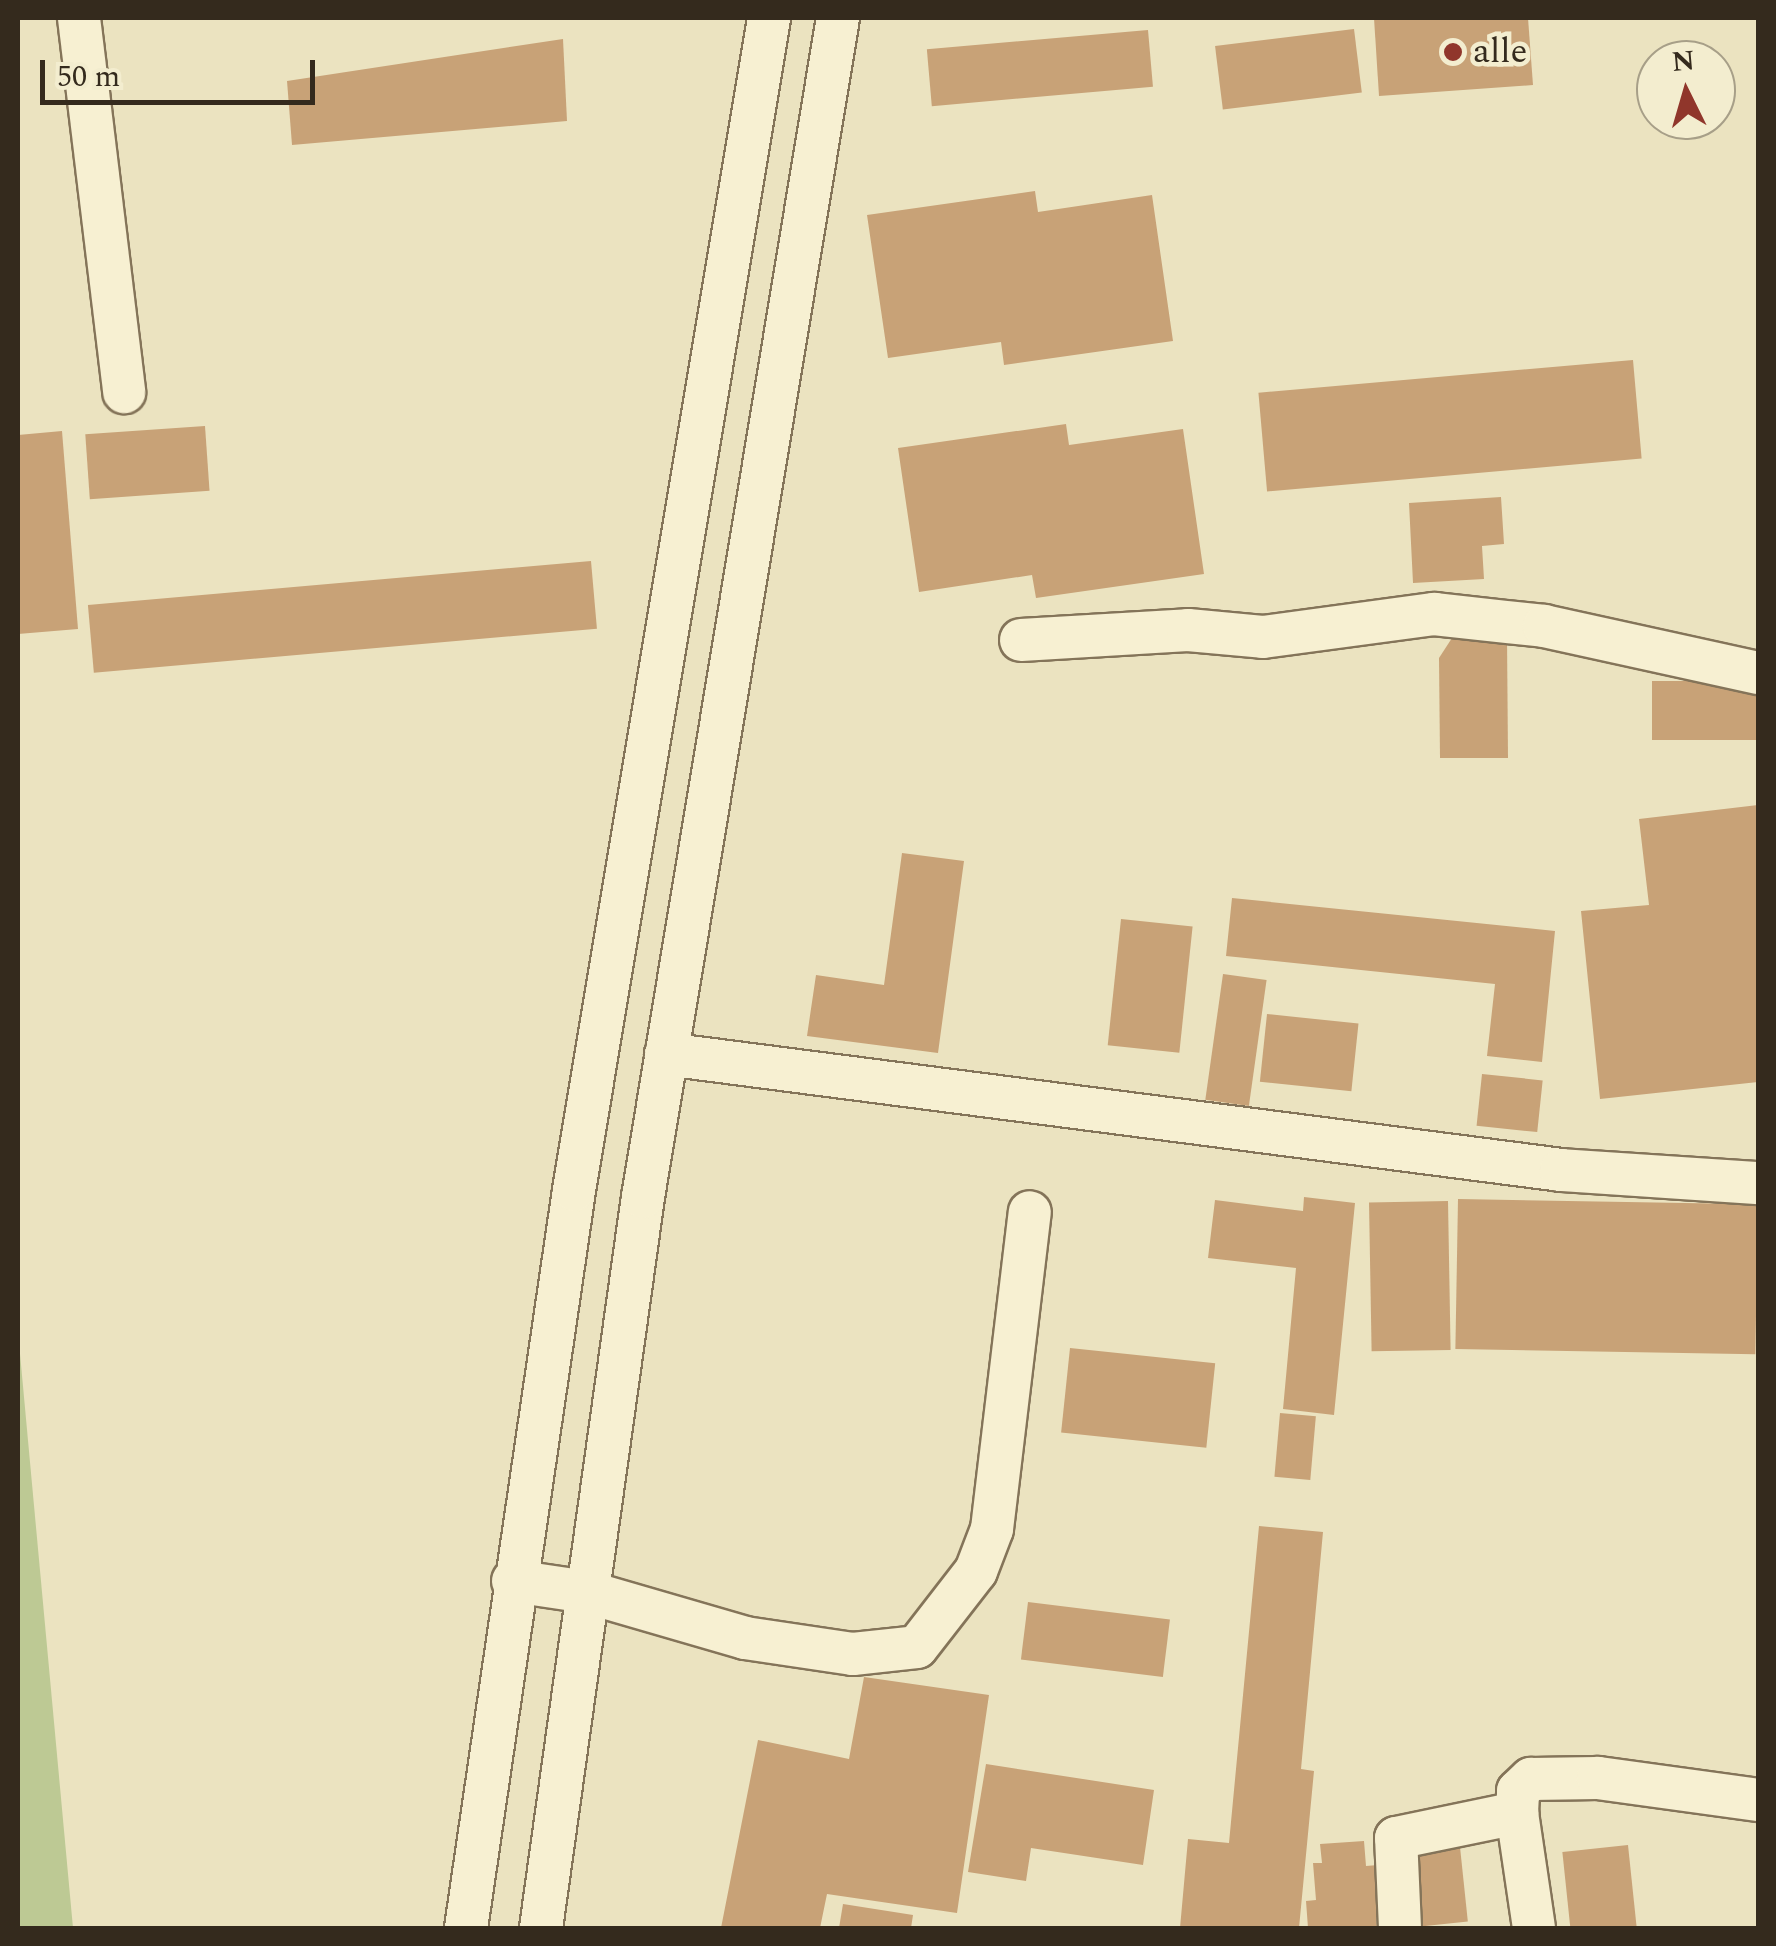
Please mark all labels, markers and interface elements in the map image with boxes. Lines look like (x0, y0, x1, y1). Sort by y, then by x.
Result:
place label: alle (1473, 31, 1527, 73)
text: N (1670, 39, 1697, 84)
scale bar (45, 40, 320, 102)
north arrow (1636, 40, 1736, 140)
marker: alle (1442, 41, 1464, 63)
text: 50 m (57, 54, 120, 100)

